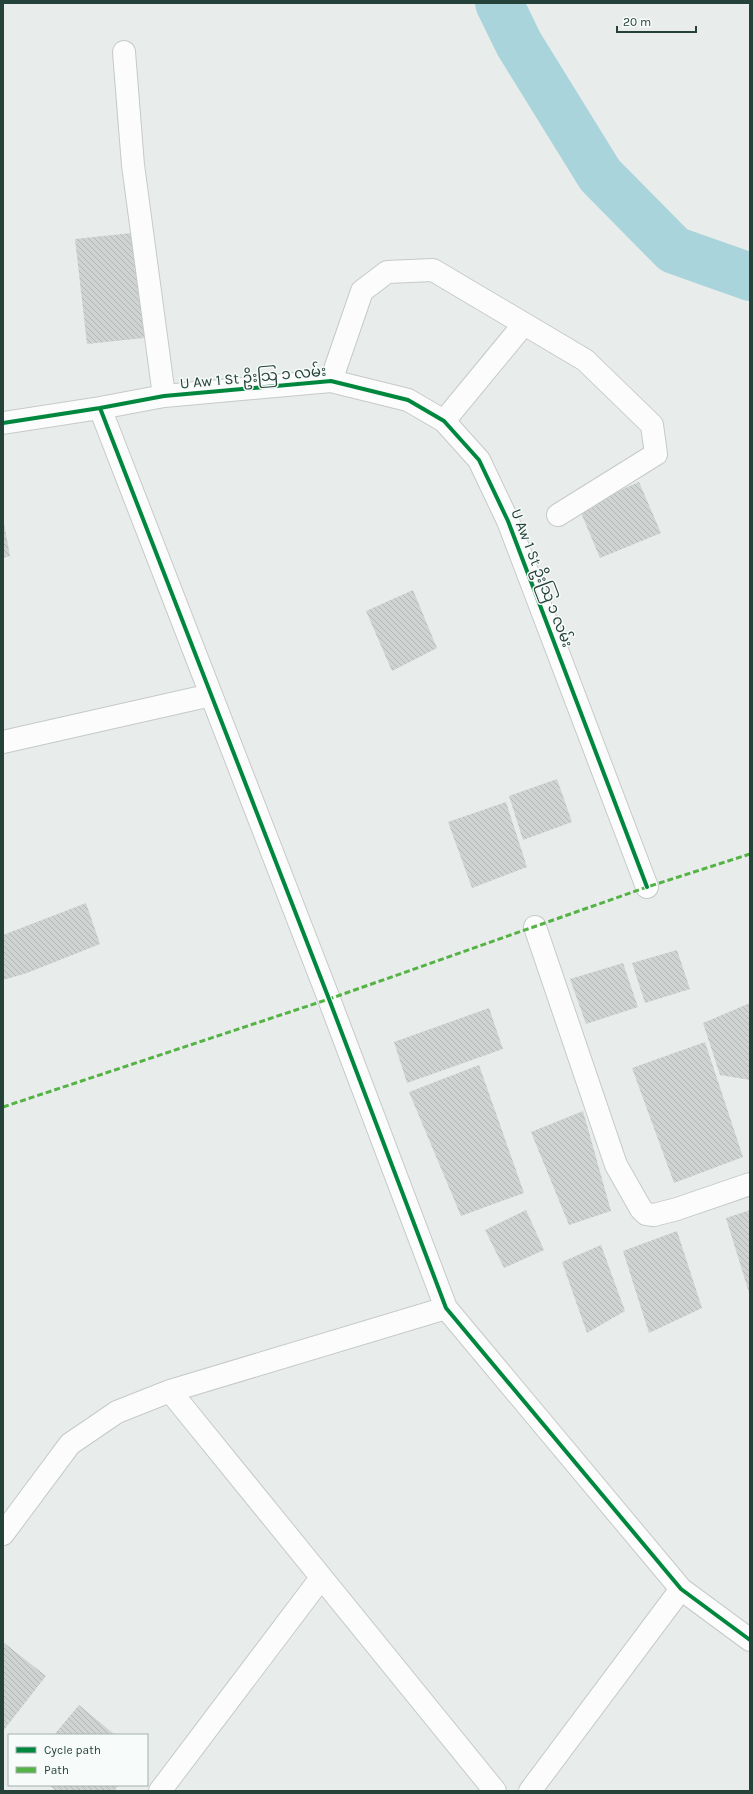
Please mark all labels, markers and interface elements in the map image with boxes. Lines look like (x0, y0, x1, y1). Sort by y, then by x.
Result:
scale bar (617, 8, 696, 34)
text: 20 m (623, 15, 651, 29)
street label: U Aw 1 St ဥိးသြ ၁ လမ်း (179, 361, 327, 395)
street label: U Aw 1 St ဥိးသြ ၁ လမ်း (504, 506, 578, 651)
legend (8, 1734, 148, 1786)
text: Cycle path (44, 1743, 101, 1757)
text: Path (44, 1763, 69, 1777)

